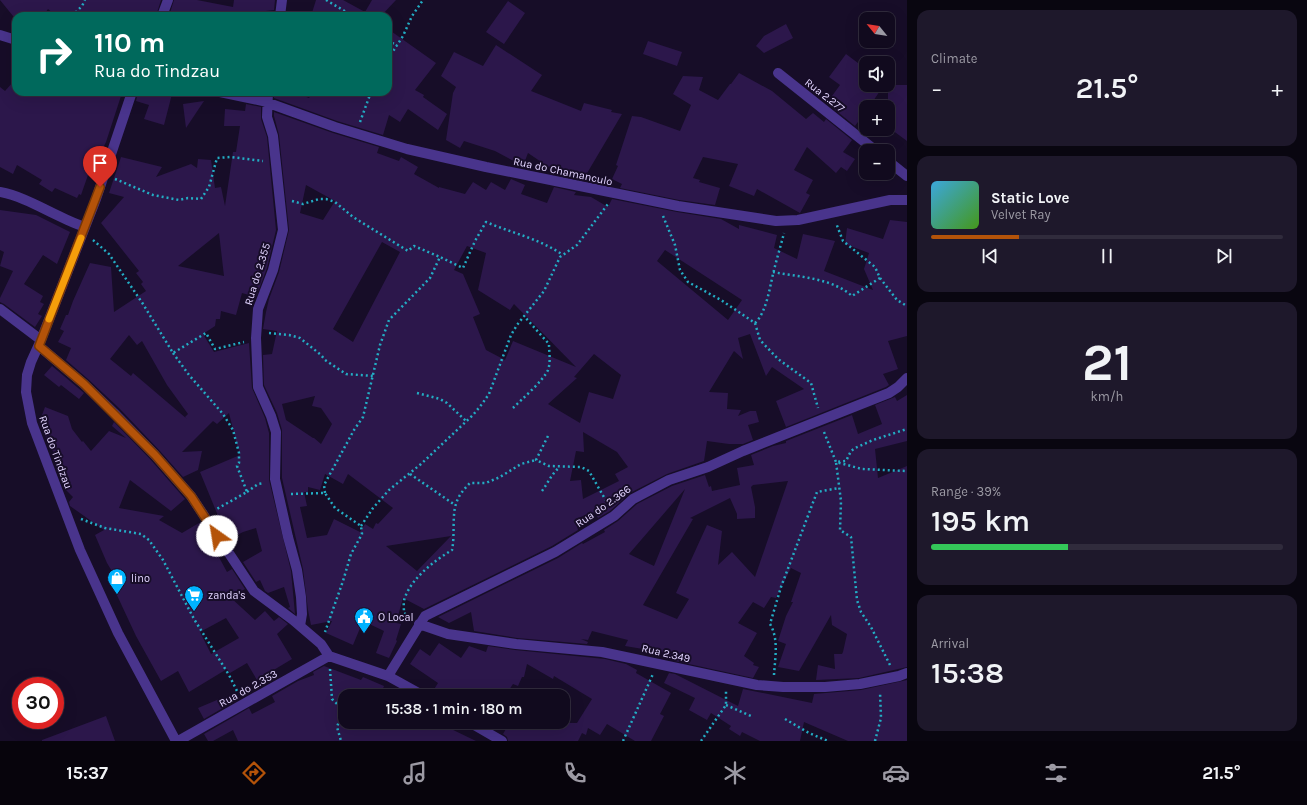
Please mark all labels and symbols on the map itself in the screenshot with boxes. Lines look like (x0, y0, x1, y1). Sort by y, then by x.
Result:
north arrow (859, 12, 895, 48)
street label: Rua 2.277 (802, 76, 847, 115)
pin (83, 146, 117, 187)
street label: Rua do Chamanculo (512, 155, 614, 188)
street label: Rua do 2.355 (242, 241, 273, 307)
street label: Rua do Tindzau (36, 414, 75, 491)
street label: Rua do 2.366 (573, 483, 633, 530)
position arrow (196, 515, 238, 557)
shop icon: lino (106, 567, 128, 595)
place label: lino (131, 572, 150, 585)
supermarket icon: zanda's (183, 584, 205, 612)
place label: zanda's (208, 589, 246, 602)
public building icon: O Local (353, 606, 375, 634)
place label: O Local (378, 611, 414, 624)
street label: Rua 2.349 (640, 642, 691, 665)
street label: Rua do 2.353 (217, 667, 280, 710)
speed limit sign: 30 (12, 677, 64, 729)

